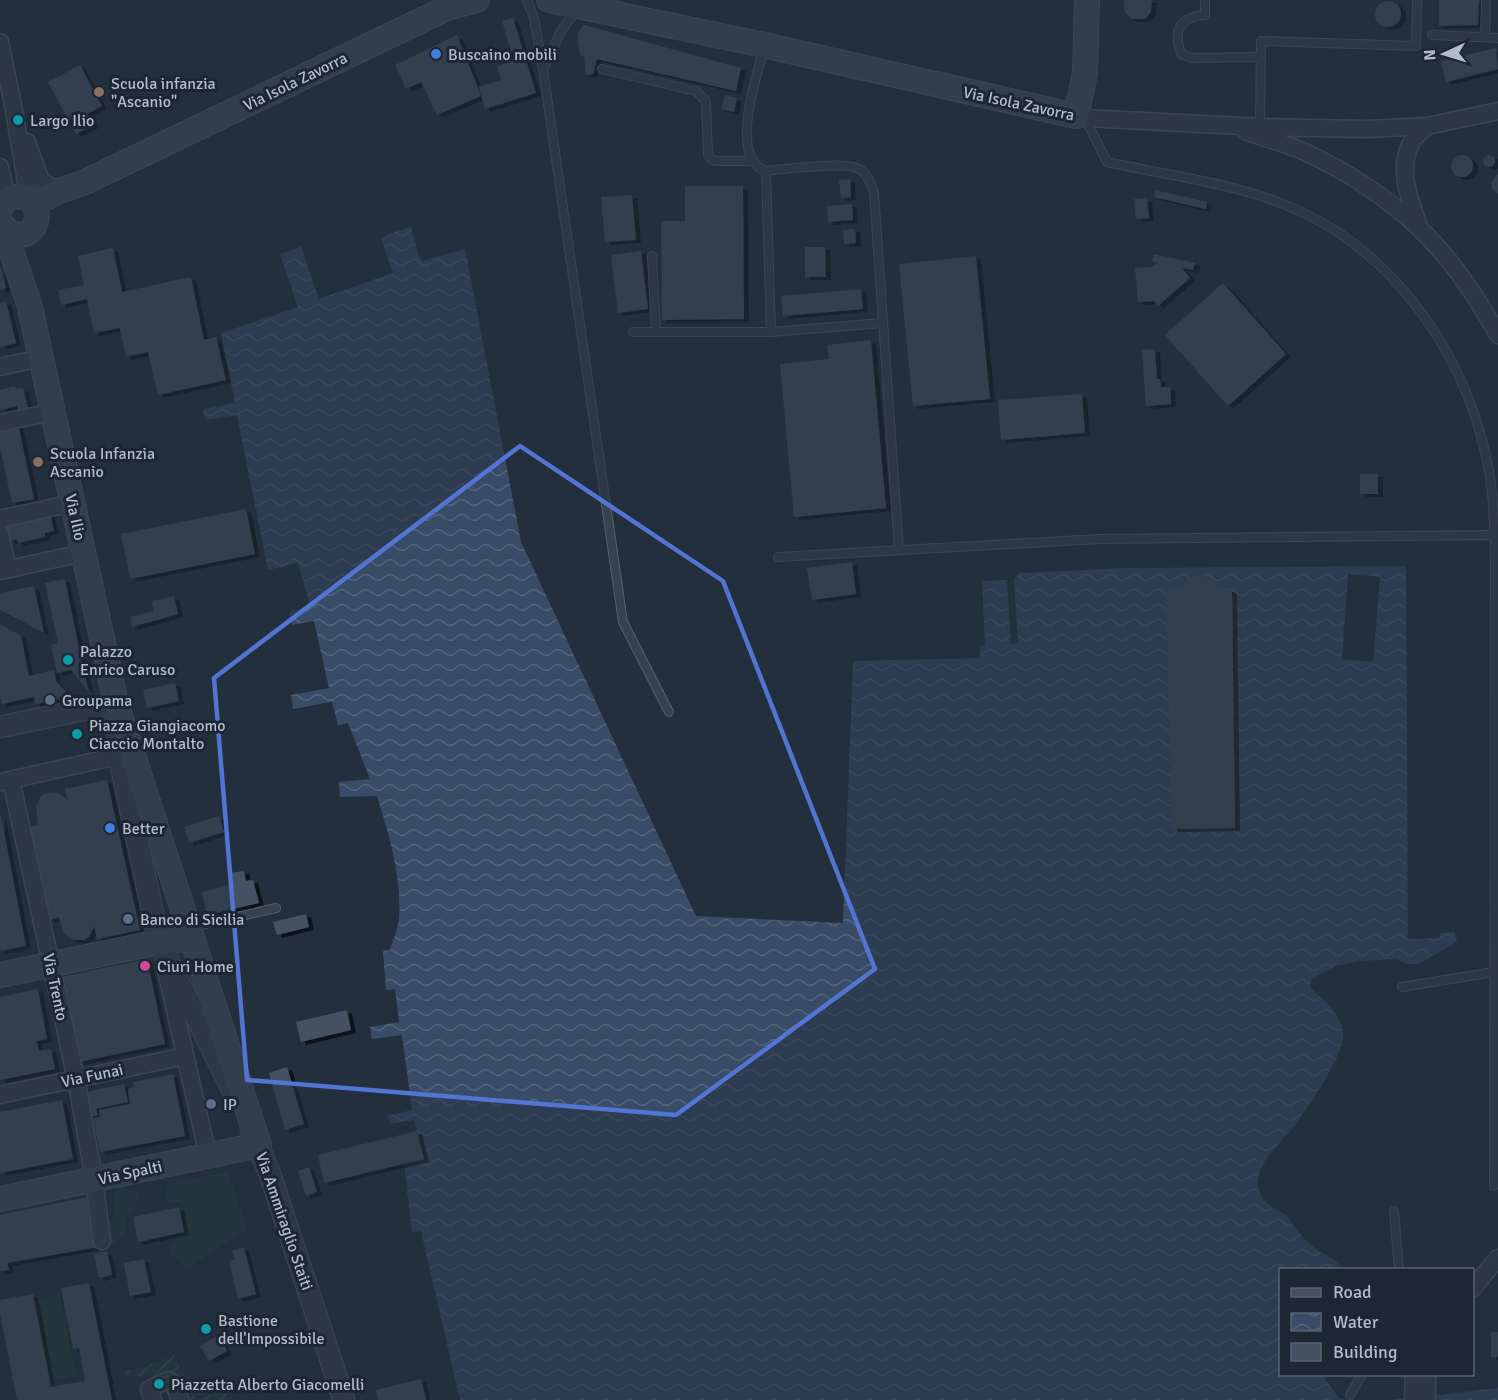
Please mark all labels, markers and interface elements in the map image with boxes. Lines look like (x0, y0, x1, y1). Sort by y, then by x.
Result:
north arrow (1414, 24, 1474, 84)
place label: Buscaino mobili (448, 45, 557, 65)
marker: Buscaino mobili (429, 47, 443, 61)
street label: Via Isola Zavorra (240, 48, 351, 116)
text: N (1420, 49, 1440, 61)
place label: Scuola infanzia "Ascanio" (111, 74, 216, 112)
street label: Via Isola Zavorra (961, 82, 1076, 126)
marker: Scuola infanzia "Ascanio" (92, 85, 106, 99)
place label: Largo Ilio (30, 111, 94, 131)
marker: Largo Ilio (11, 113, 25, 127)
place label: Scuola Infanzia Ascanio (50, 444, 155, 482)
marker: Scuola Infanzia Ascanio (31, 455, 45, 469)
street label: Via Ilio (60, 492, 90, 542)
place label: Palazzo Enrico Caruso (80, 642, 175, 680)
marker: Palazzo Enrico Caruso (61, 653, 75, 667)
place label: Groupama (62, 691, 132, 711)
marker: Groupama (43, 693, 57, 707)
place label: Piazza Giangiacomo Ciaccio Montalto (89, 716, 226, 754)
marker: Piazza Giangiacomo Ciaccio Montalto (70, 727, 84, 741)
place label: Better (122, 819, 165, 839)
marker: Better (103, 821, 117, 835)
place label: Banco di Sicilia (140, 910, 244, 930)
marker: Banco di Sicilia (121, 912, 135, 926)
street label: Via Trento (38, 952, 72, 1023)
place label: Ciuri Home (157, 957, 234, 977)
marker: Ciuri Home (138, 959, 152, 973)
street label: Via Funai (59, 1060, 125, 1092)
place label: IP (223, 1095, 237, 1115)
marker: IP (204, 1097, 218, 1111)
street label: Via Ammiraglio Staiti (251, 1150, 317, 1293)
street label: Via Spalti (96, 1156, 164, 1190)
legend (1279, 1268, 1474, 1376)
text: Road (1333, 1281, 1372, 1303)
place label: Bastione dell'Impossibile (218, 1311, 324, 1349)
text: Water (1333, 1311, 1379, 1333)
marker: Bastione dell'Impossibile (199, 1322, 213, 1336)
text: Building (1333, 1341, 1397, 1363)
place label: Piazzetta Alberto Giacomelli (171, 1375, 364, 1395)
marker: Piazzetta Alberto Giacomelli (152, 1377, 166, 1391)

